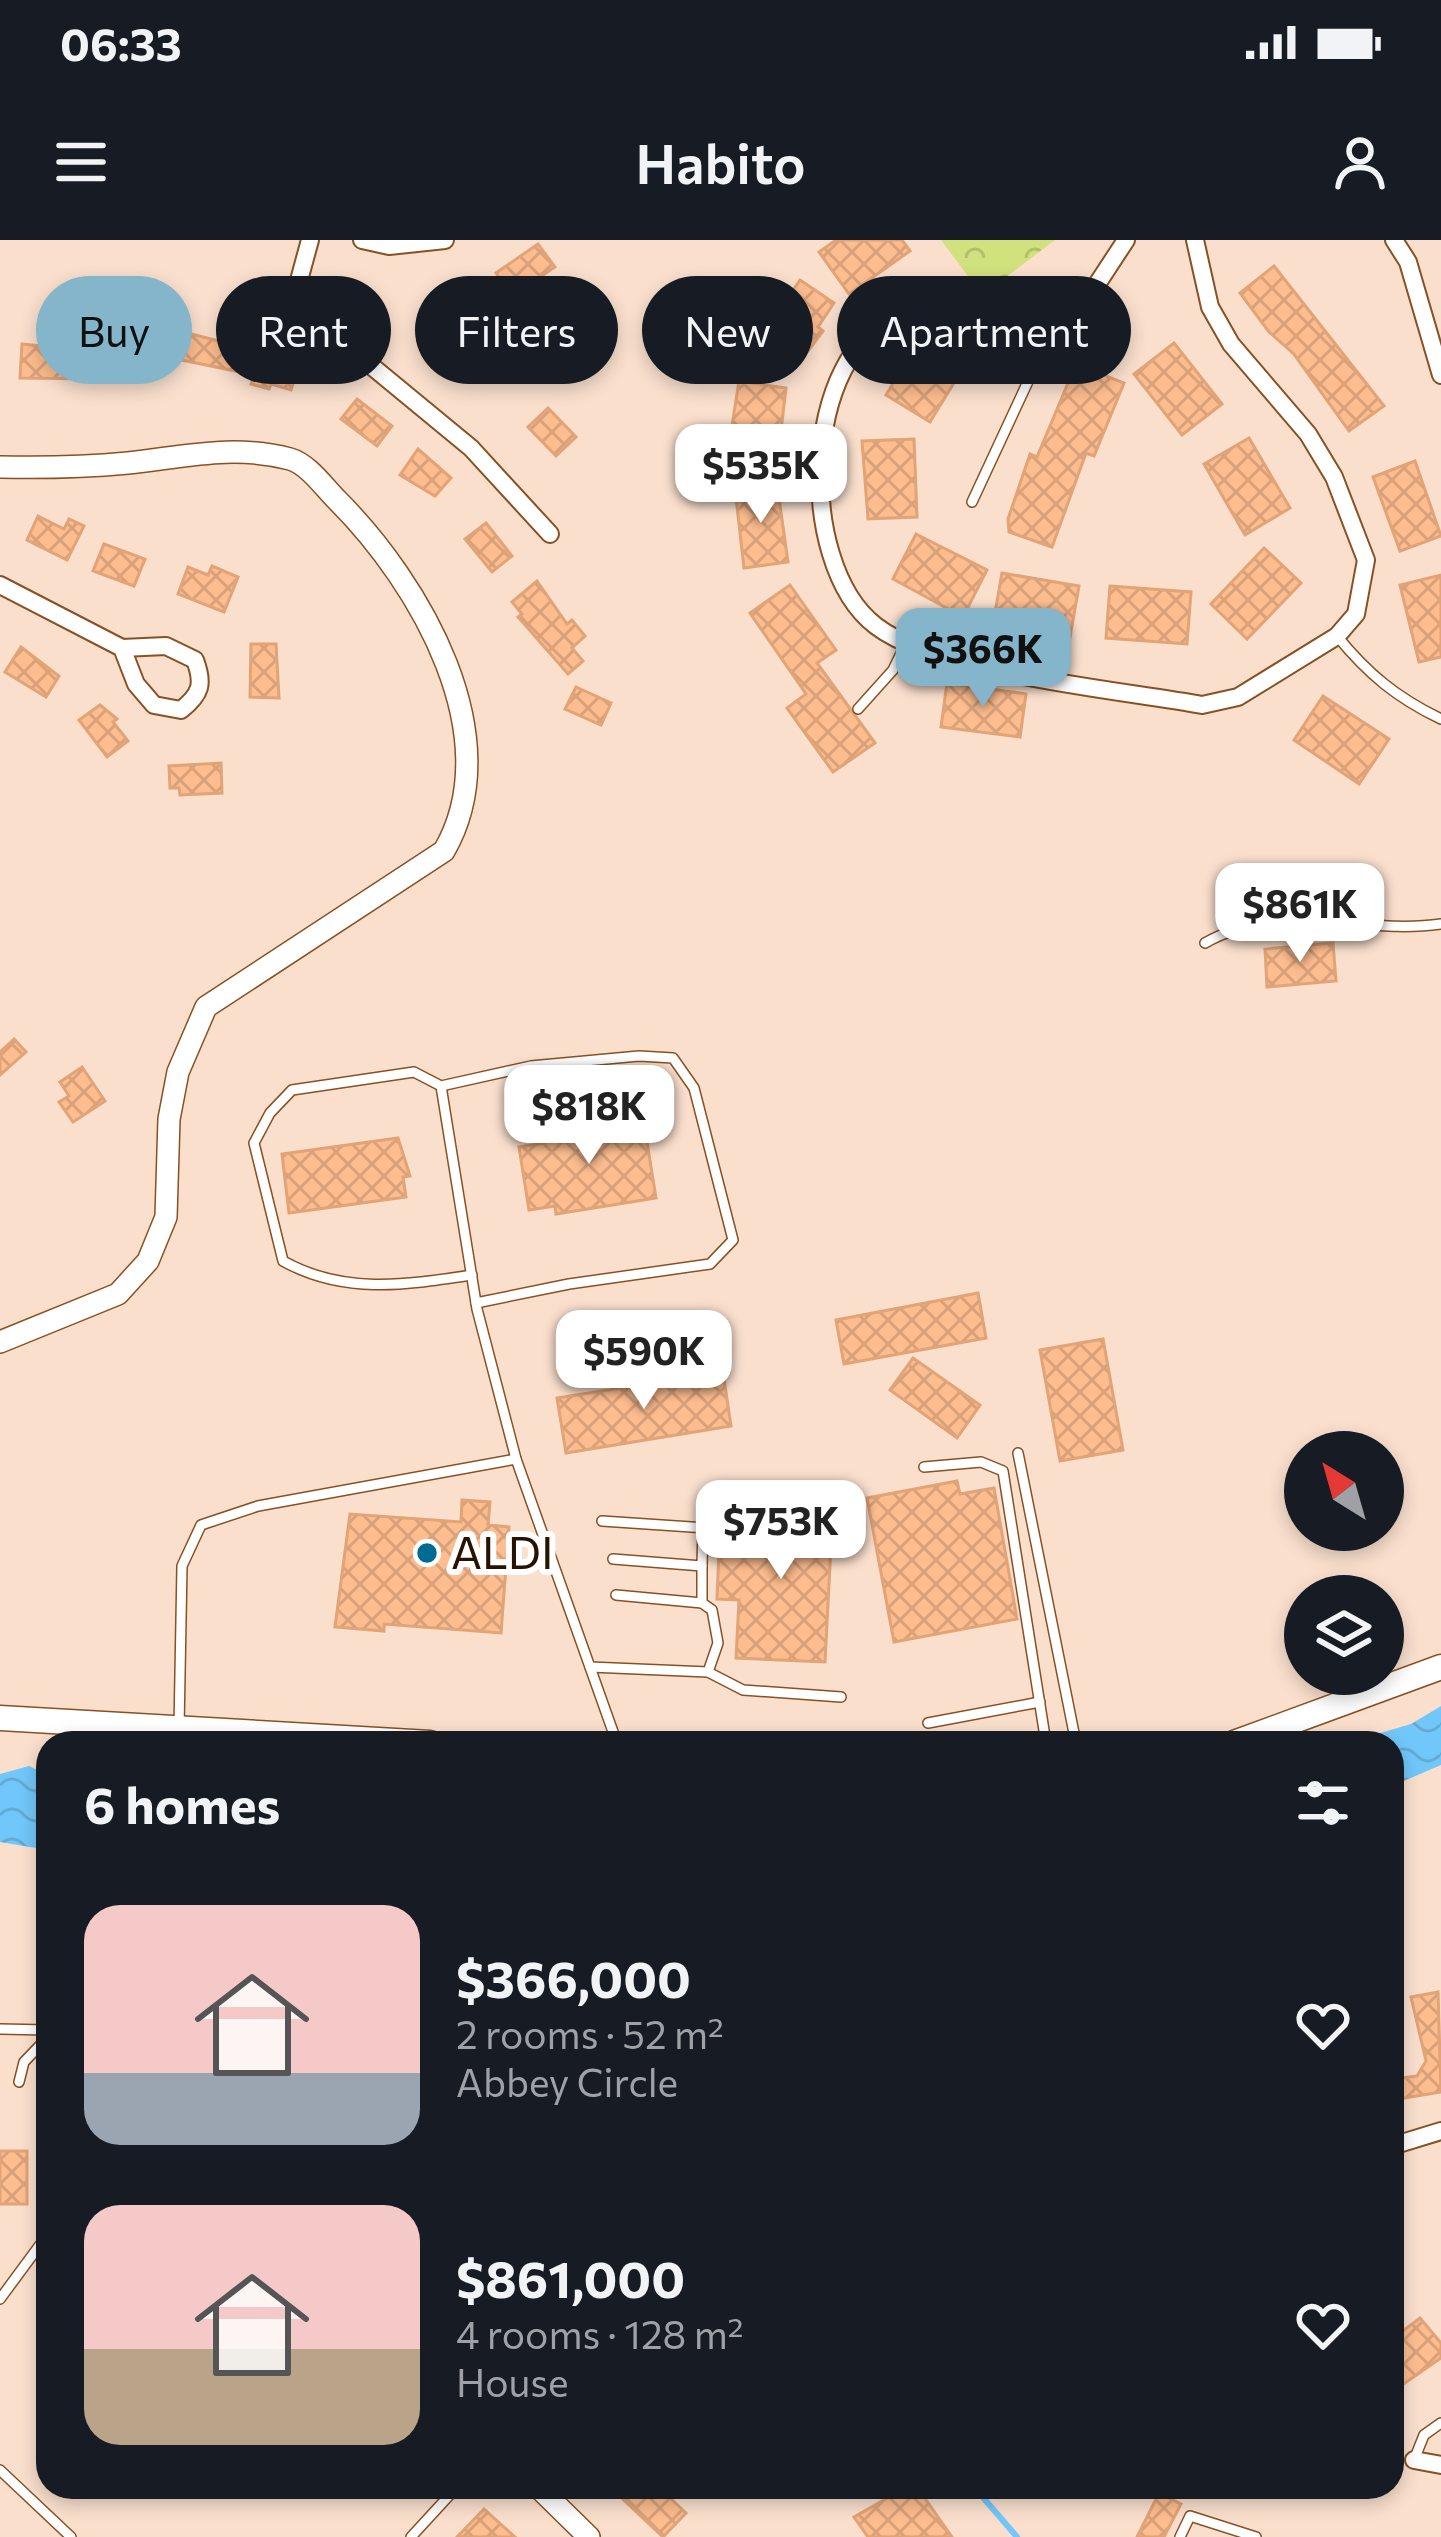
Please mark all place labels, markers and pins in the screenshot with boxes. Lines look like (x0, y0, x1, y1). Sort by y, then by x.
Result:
pin: $535K (677, 424, 845, 526)
pin: $366K (899, 608, 1067, 710)
pin: $861K (1216, 863, 1384, 965)
pin: $818K (505, 1065, 673, 1167)
pin: $590K (560, 1310, 728, 1412)
pin: $753K (697, 1480, 865, 1582)
place label: ALDI (451, 1523, 554, 1578)
marker: ALDI (414, 1540, 440, 1566)

